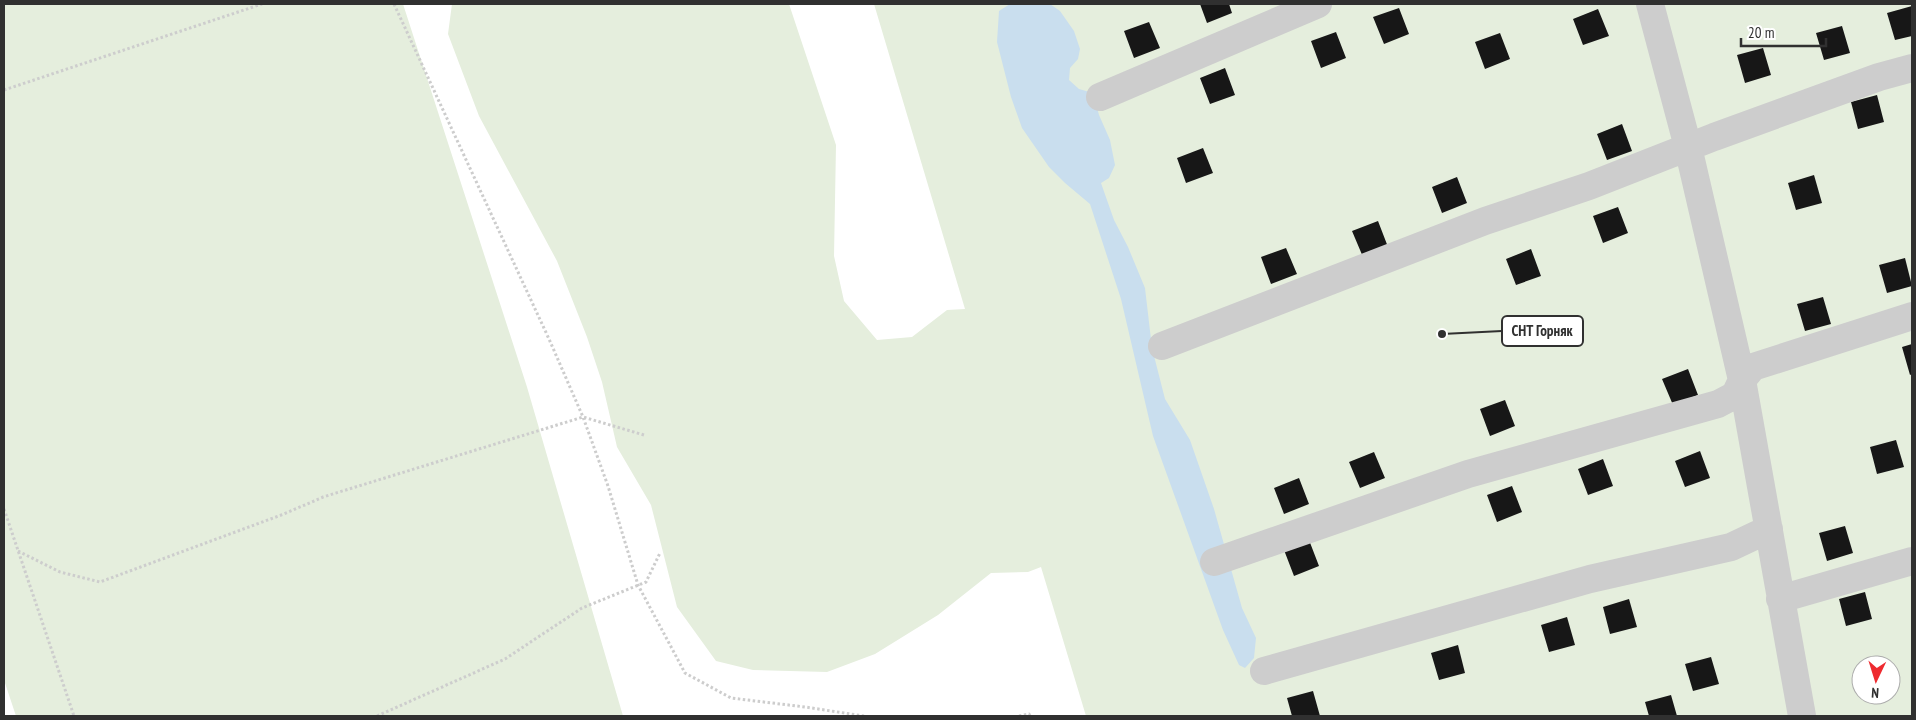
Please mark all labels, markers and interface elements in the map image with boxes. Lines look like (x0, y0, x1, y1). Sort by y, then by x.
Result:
scale bar (1741, 15, 1826, 47)
text: 20 m (1748, 23, 1774, 42)
callout: СНТ Горняк (1502, 316, 1583, 346)
text: СНТ Горняк (1511, 321, 1573, 340)
north arrow (1851, 655, 1901, 705)
text: N (1871, 684, 1879, 702)

